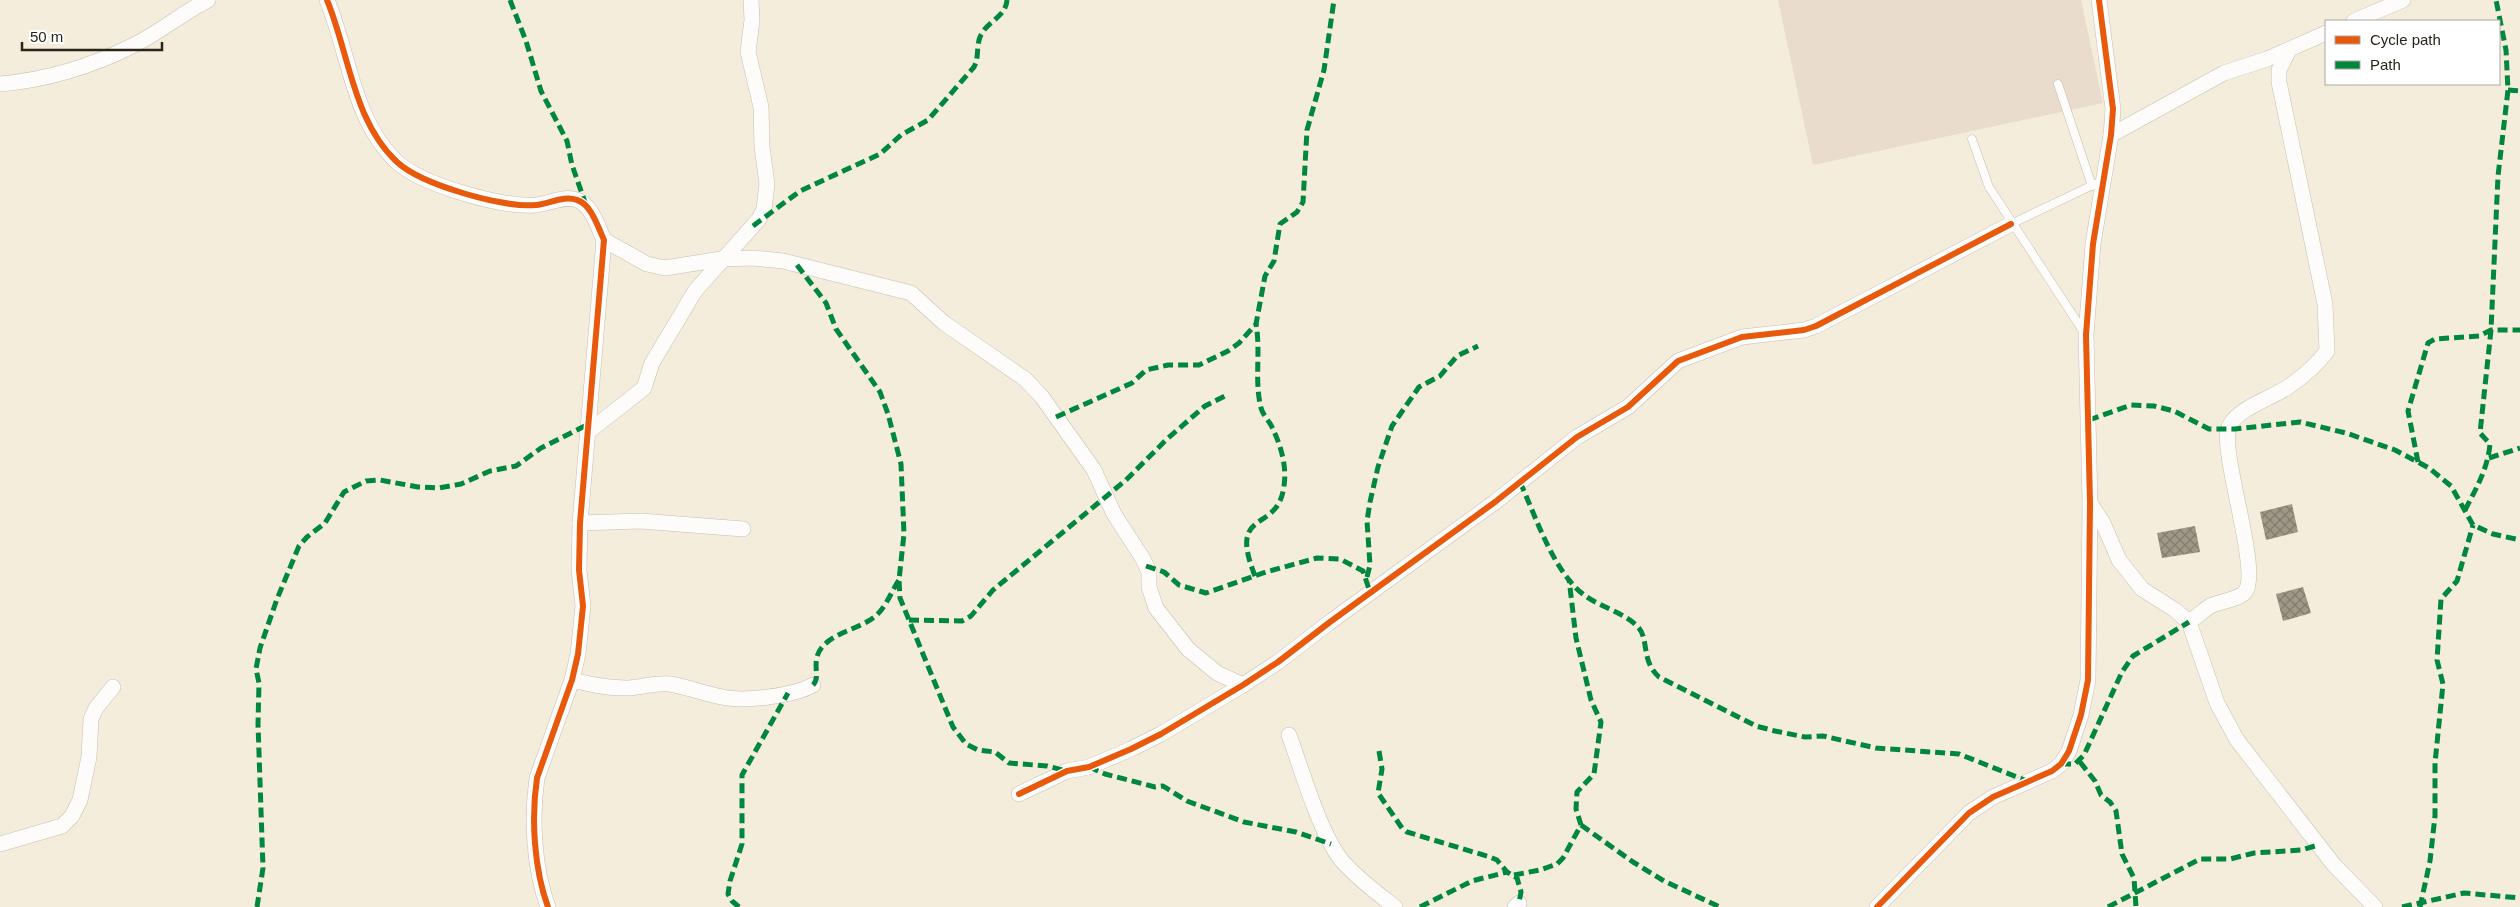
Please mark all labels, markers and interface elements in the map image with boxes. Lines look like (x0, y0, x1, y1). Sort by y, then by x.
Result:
scale bar (22, 20, 162, 52)
legend (2325, 20, 2500, 85)
text: 50 m (30, 28, 63, 45)
text: Cycle path (2370, 31, 2441, 48)
text: Path (2370, 56, 2401, 73)

